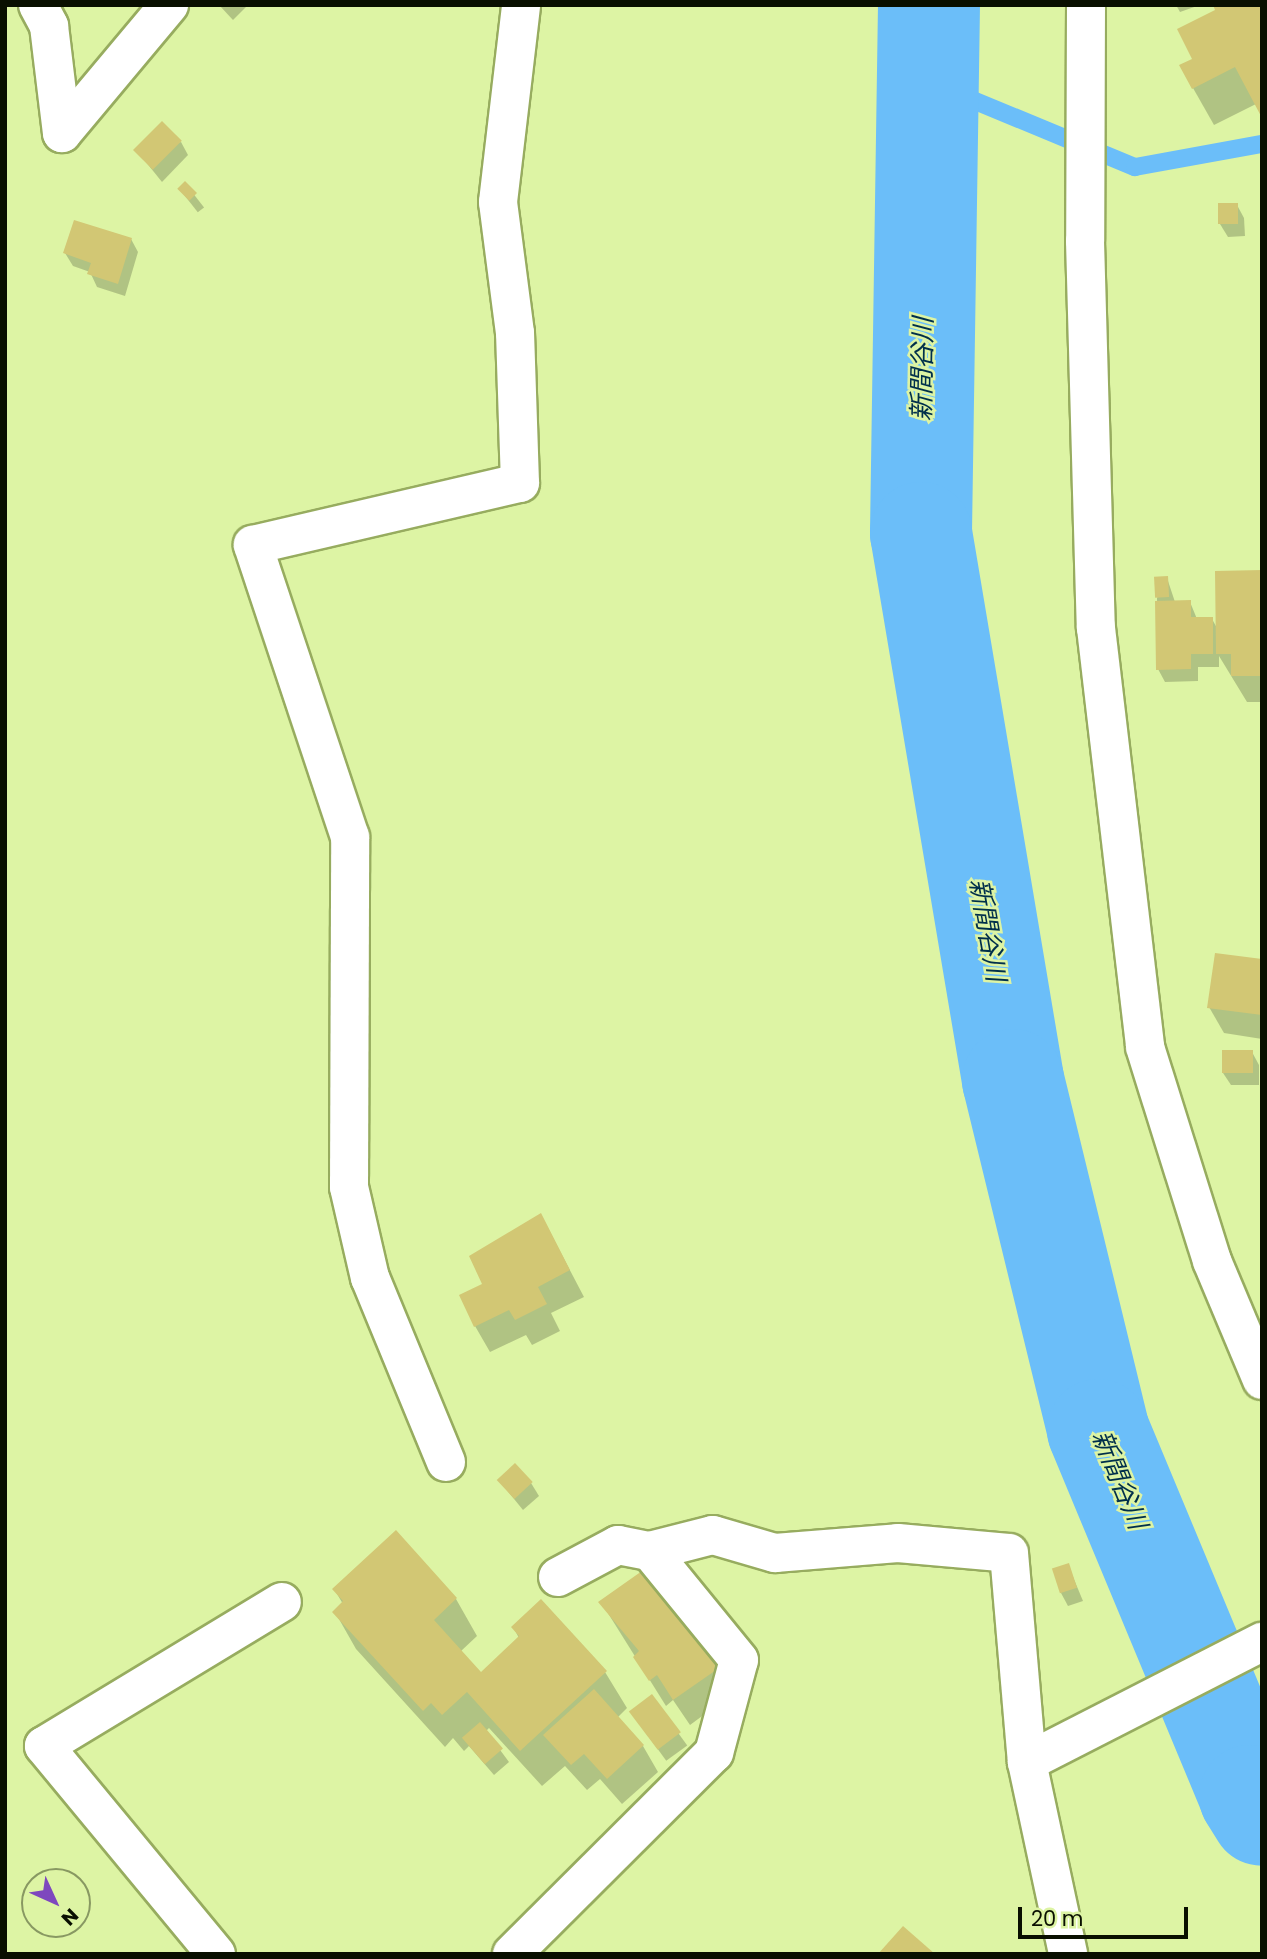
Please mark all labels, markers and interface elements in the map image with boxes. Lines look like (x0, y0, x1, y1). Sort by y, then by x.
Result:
water label: 新間谷川 (906, 317, 940, 421)
water label: 新間谷川 (963, 876, 1011, 984)
water label: 新間谷川 (1085, 1426, 1153, 1534)
north arrow (21, 1868, 91, 1938)
scale bar (1022, 1892, 1192, 1936)
text: N (55, 1902, 84, 1931)
text: 20 m (1031, 1904, 1084, 1933)

